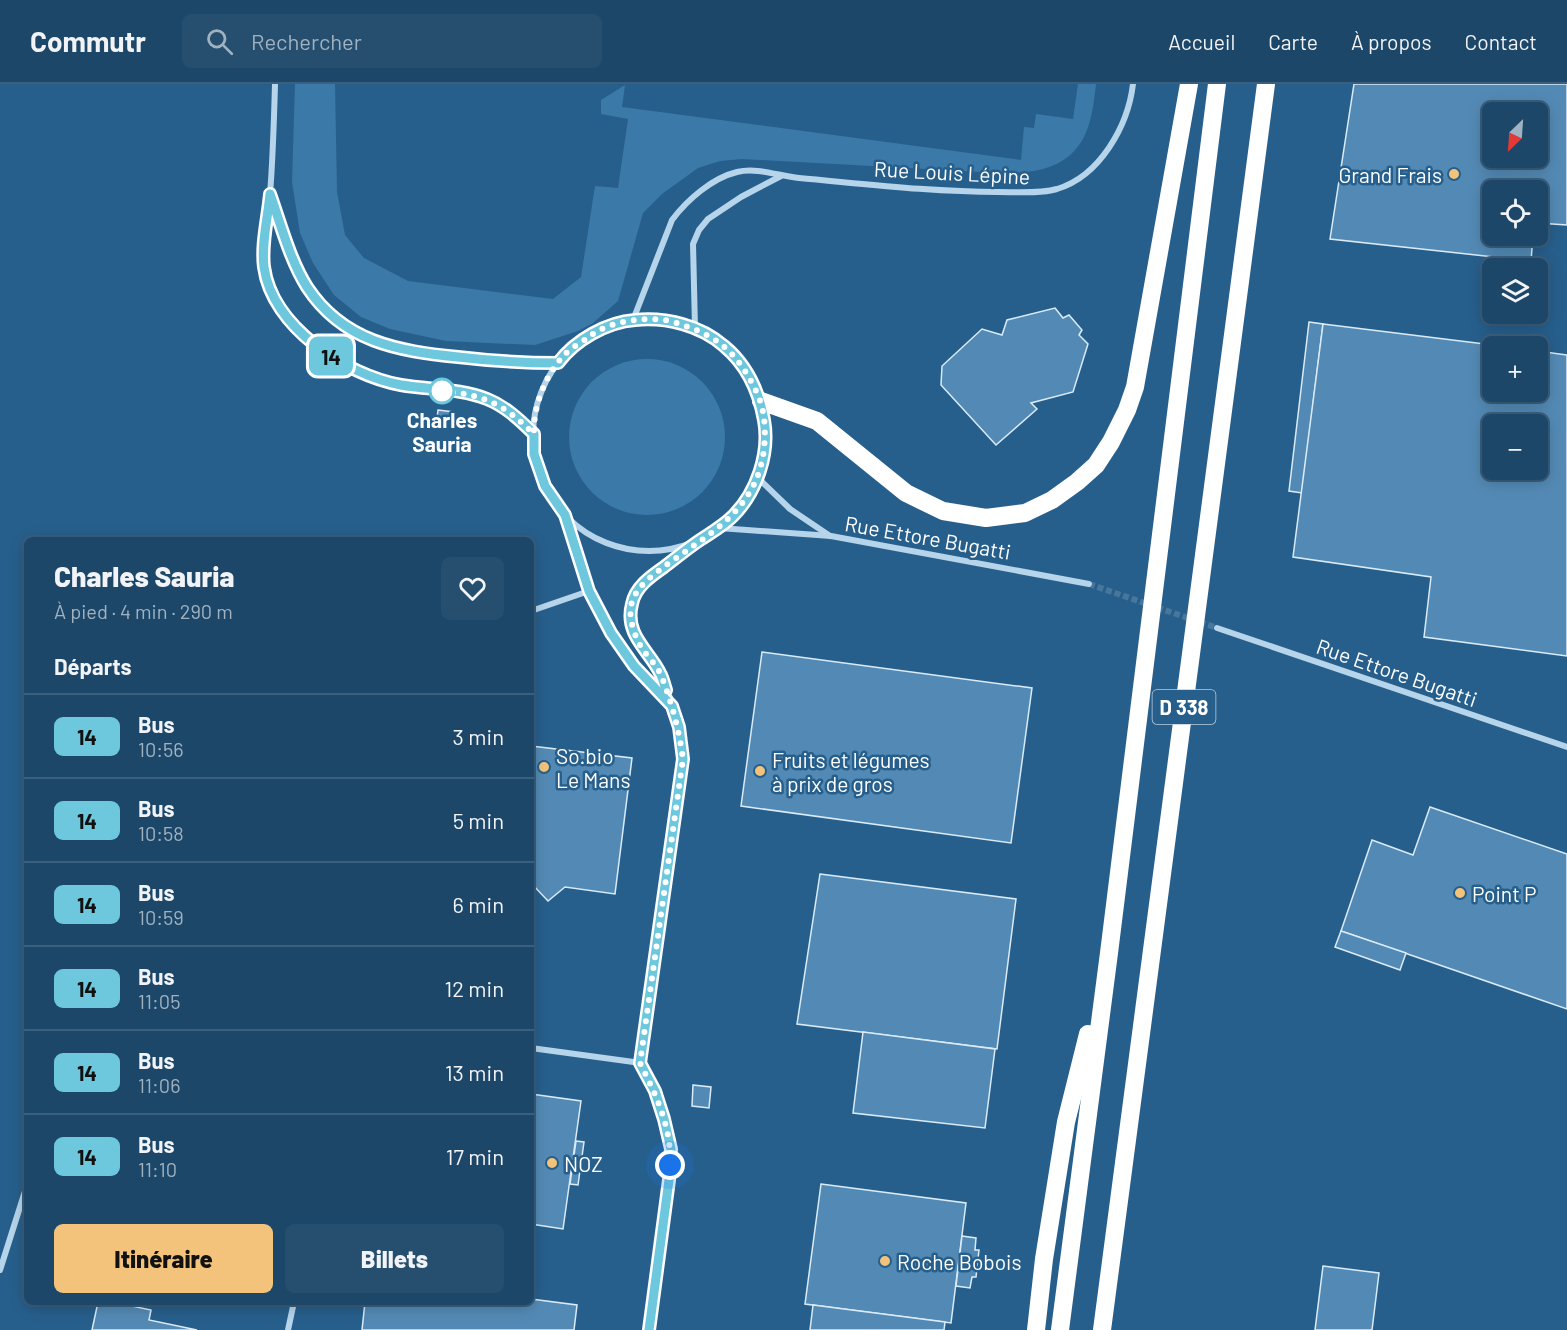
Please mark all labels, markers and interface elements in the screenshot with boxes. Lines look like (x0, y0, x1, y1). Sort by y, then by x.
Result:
search box (182, 14, 602, 68)
text: Commutr (30, 24, 146, 58)
icon: search (203, 25, 236, 58)
text: Rechercher (251, 28, 362, 54)
text: Accueil (1168, 29, 1235, 54)
text: Carte (1268, 29, 1318, 54)
text: À propos (1351, 29, 1432, 54)
text: Contact (1465, 29, 1537, 54)
north arrow (1482, 102, 1548, 168)
map controls (1482, 102, 1548, 480)
street label: Rue Louis Lépine (873, 155, 1031, 189)
place label: Grand Frais (1338, 162, 1442, 187)
marker: Grand Frais (1447, 167, 1461, 181)
button: locate (1482, 180, 1548, 246)
button: layers (1482, 258, 1548, 324)
line badge: 14 (304, 336, 358, 376)
button: + (1482, 336, 1548, 402)
text: 14 (321, 344, 341, 369)
marker: Charles Sauria (429, 378, 455, 404)
place label: Charles Sauria (407, 407, 477, 456)
button: − (1482, 414, 1548, 480)
street label: Rue Ettore Bugatti (843, 510, 1013, 564)
button: heart (441, 557, 504, 620)
text: Charles Sauria (54, 559, 234, 593)
text: À pied · 4 min · 290 m (54, 599, 233, 623)
street label: Rue Ettore Bugatti (1313, 633, 1481, 711)
text: Départs (54, 653, 132, 679)
road number: D 338 (1152, 690, 1216, 724)
text: Bus (138, 711, 175, 737)
text: 3 min (453, 723, 504, 749)
text: 14 (77, 724, 97, 749)
text: 10:56 (138, 737, 184, 761)
place label: So.bio Le Mans (556, 743, 631, 792)
place label: Fruits et légumes à prix de gros (772, 747, 930, 796)
marker: So.bio Le Mans (537, 760, 551, 774)
marker: Fruits et légumes à prix de gros (753, 764, 767, 778)
text: Bus (138, 795, 175, 821)
text: 5 min (453, 807, 504, 833)
text: 14 (77, 808, 97, 833)
text: 10:58 (138, 821, 184, 845)
text: Bus (138, 879, 175, 905)
place label: Point P (1472, 881, 1536, 906)
marker: Point P (1453, 886, 1467, 900)
text: 6 min (453, 891, 504, 917)
text: 14 (77, 892, 97, 917)
text: 10:59 (138, 905, 184, 929)
text: Bus (138, 963, 175, 989)
text: 12 min (444, 975, 504, 1001)
text: 14 (77, 976, 97, 1001)
text: 11:05 (138, 989, 180, 1013)
text: Bus (138, 1047, 175, 1073)
text: 13 min (445, 1059, 504, 1085)
text: 14 (77, 1060, 97, 1085)
text: 11:06 (138, 1073, 180, 1097)
text: Bus (138, 1131, 175, 1157)
text: 17 min (446, 1143, 504, 1169)
text: 14 (77, 1144, 97, 1169)
your location (655, 1150, 685, 1180)
place label: NOZ (564, 1151, 603, 1176)
marker: NOZ (545, 1156, 559, 1170)
text: 11:10 (138, 1157, 177, 1181)
button: Itinéraire (54, 1224, 273, 1293)
button: Billets (285, 1224, 504, 1293)
place label: Roche Bobois (897, 1249, 1022, 1274)
marker: Roche Bobois (878, 1254, 892, 1268)

